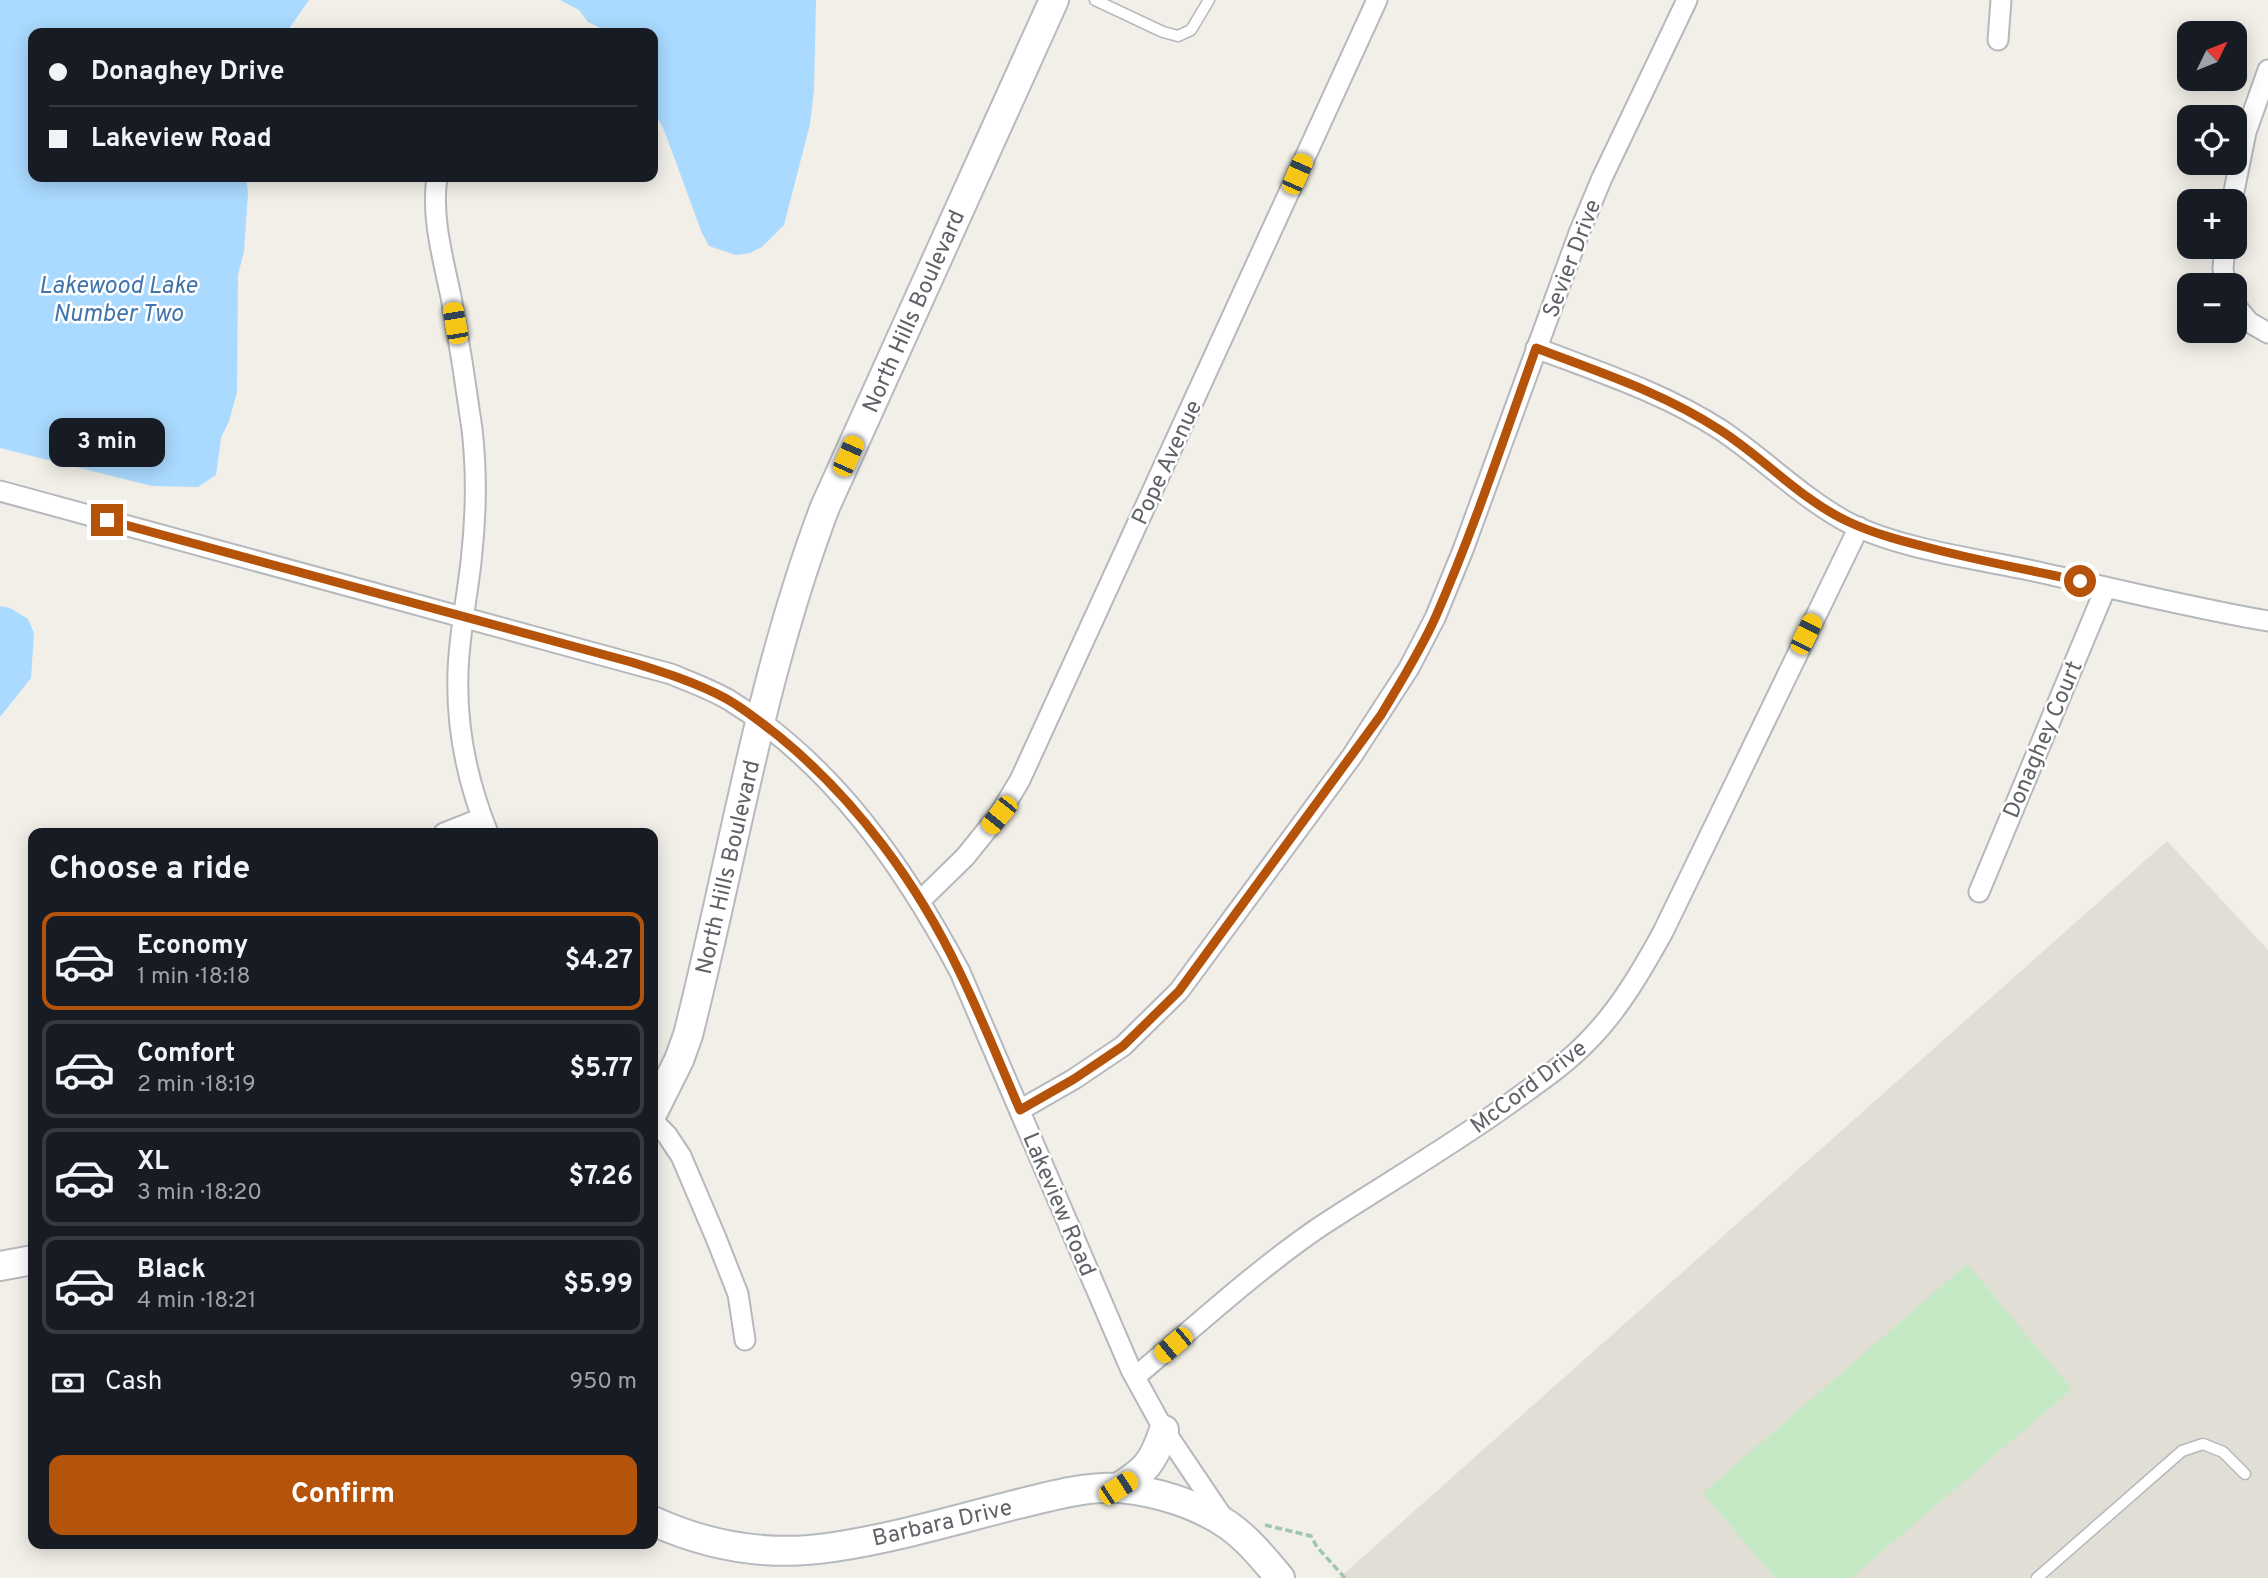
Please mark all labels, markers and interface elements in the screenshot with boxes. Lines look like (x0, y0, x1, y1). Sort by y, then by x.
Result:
north arrow (2177, 21, 2247, 91)
map controls (2177, 21, 2247, 343)
text: Donaghey Drive (91, 56, 285, 89)
button: locate (2177, 105, 2247, 175)
text: Lakeview Road (91, 123, 272, 156)
car (1279, 151, 1316, 197)
button: + (2177, 189, 2247, 259)
street label: Sevier Drive (1538, 196, 1609, 322)
street label: North Hills Boulevard (857, 206, 973, 418)
water label: Lakewood Lake Number Two (39, 272, 198, 330)
button: − (2177, 273, 2247, 343)
car (442, 300, 469, 346)
street label: Pope Avenue (1127, 396, 1210, 530)
callout: 3 min (49, 419, 165, 468)
text: 3 min (77, 428, 137, 457)
car (830, 433, 867, 479)
route end (91, 504, 123, 536)
route start (2064, 565, 2096, 597)
car (1788, 611, 1825, 657)
street label: Donaghey Court (1998, 657, 2091, 823)
street label: North Hills Boulevard (691, 758, 768, 978)
car (978, 792, 1021, 838)
text: Choose a ride (49, 850, 250, 890)
icon: car (53, 930, 116, 993)
text: Economy (137, 930, 248, 963)
text: $4.27 (565, 945, 633, 978)
text: 1 min · 18:18 (137, 963, 251, 992)
street label: McCord Drive (1465, 1035, 1594, 1141)
icon: car (53, 1038, 116, 1101)
text: Comfort (137, 1038, 235, 1071)
text: $5.77 (569, 1053, 633, 1086)
text: 2 min · 18:19 (137, 1071, 256, 1100)
street label: Lakeview Road (1014, 1129, 1101, 1281)
icon: car (53, 1146, 116, 1209)
text: XL (137, 1146, 169, 1179)
text: $7.26 (568, 1161, 633, 1194)
text: 3 min · 18:20 (137, 1179, 262, 1208)
icon: car (53, 1254, 116, 1317)
text: Black (137, 1254, 206, 1287)
text: $5.99 (563, 1269, 633, 1302)
text: 4 min · 18:21 (137, 1287, 256, 1316)
car (1151, 1323, 1196, 1367)
icon: cash (49, 1364, 87, 1402)
text: Cash (105, 1366, 162, 1399)
text: 950 m (569, 1368, 637, 1397)
button: Confirm (49, 1455, 637, 1535)
car (1095, 1468, 1142, 1508)
street label: Barbara Drive (870, 1494, 1015, 1555)

